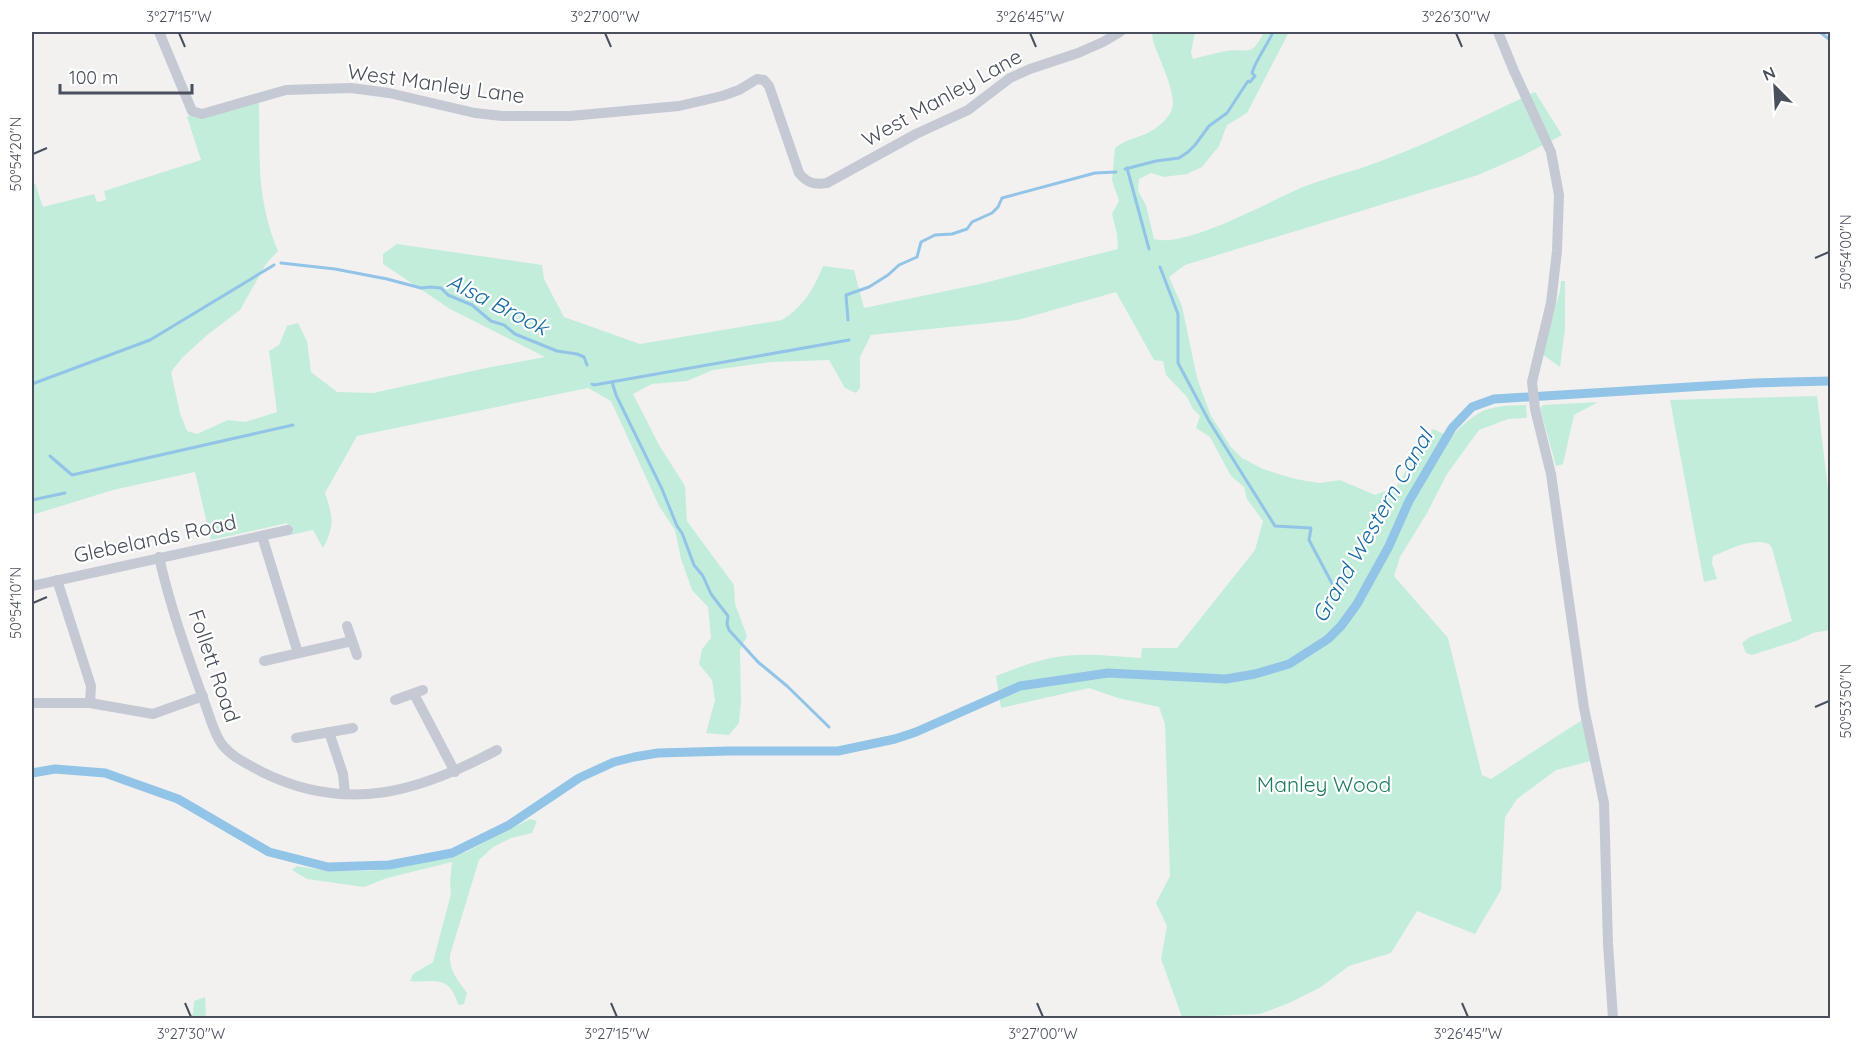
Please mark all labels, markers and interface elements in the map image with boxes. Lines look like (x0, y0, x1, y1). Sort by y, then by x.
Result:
text: 3°27'15"W (146, 7, 212, 26)
text: 3°27'00"W (570, 7, 640, 26)
text: 3°26'45"W (996, 7, 1065, 26)
text: 3°26'30"W (1421, 7, 1491, 26)
street label: West Manley Lane (857, 42, 1026, 152)
scale bar (60, 57, 192, 95)
north arrow (1745, 57, 1805, 117)
street label: West Manley Lane (346, 58, 526, 108)
text: N (1759, 62, 1778, 85)
text: 100 m (69, 66, 118, 89)
text: 50°54'20"N (6, 117, 25, 191)
text: 50°54'00"N (1836, 214, 1855, 290)
water label: Alsa Brook (443, 267, 555, 342)
water label: Grand Western Canal (1305, 422, 1440, 628)
street label: Glebelands Road (71, 508, 239, 568)
text: 50°54'10"N (6, 567, 25, 639)
street label: Follett Road (184, 606, 246, 726)
text: 50°53'50"N (1836, 664, 1855, 738)
park label: Manley Wood (1257, 771, 1391, 797)
text: 3°27'30"W (157, 1024, 226, 1043)
text: 3°27'15"W (584, 1024, 650, 1043)
text: 3°27'00"W (1008, 1024, 1078, 1043)
text: 3°26'45"W (1434, 1024, 1503, 1043)

